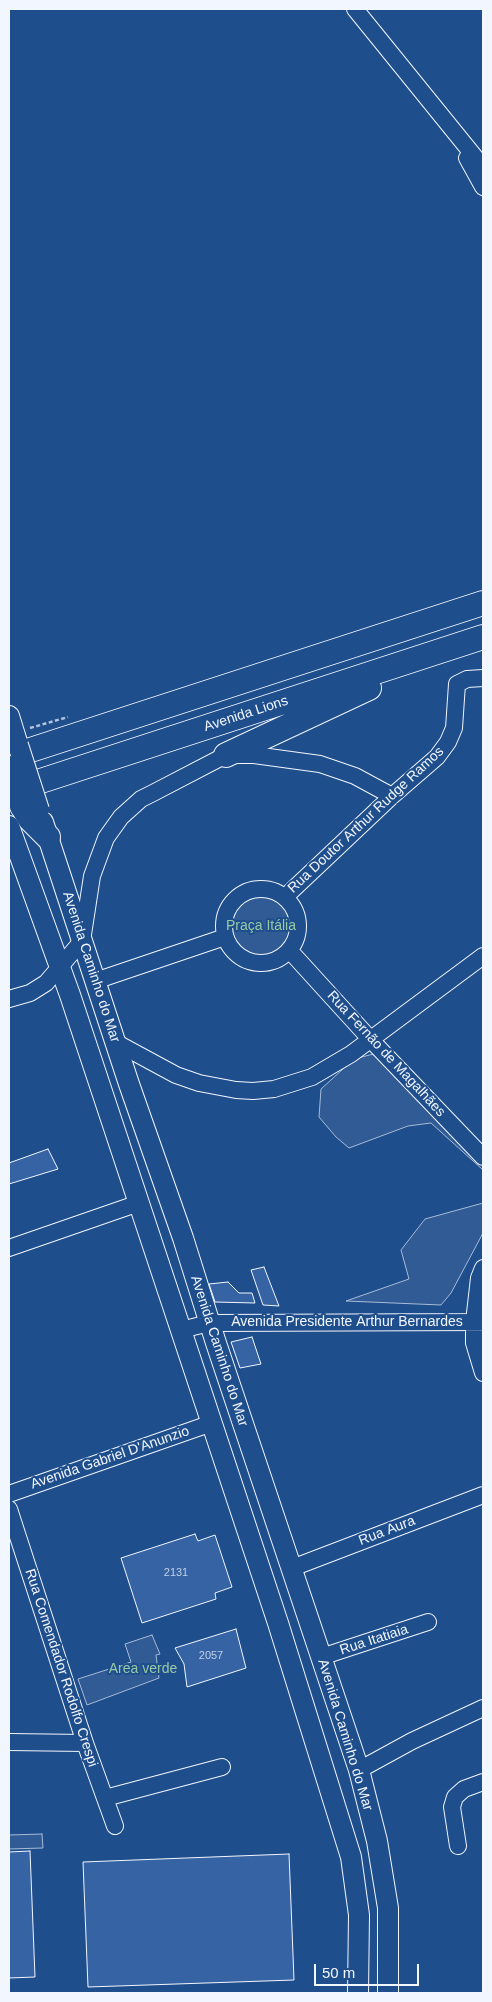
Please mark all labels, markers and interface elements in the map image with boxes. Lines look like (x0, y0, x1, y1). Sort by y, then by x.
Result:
street label: Avenida Lions (202, 692, 290, 736)
street label: Rua Doutor Arthur Rudge Ramos (285, 743, 447, 897)
street label: Avenida Caminho do Mar (59, 889, 123, 1045)
park label: Praça Itália (226, 918, 296, 934)
street label: Rua Fernão de Magalhães (323, 988, 449, 1120)
street label: Avenida Caminho do Mar (187, 1273, 251, 1429)
street label: Avenida Presidente Arthur Bernardes (231, 1314, 463, 1330)
street label: Avenida Gabriel D'Anunzio (28, 1423, 192, 1493)
street label: Rua Aura (356, 1513, 418, 1549)
house number: 2131 (164, 1566, 188, 1580)
street label: Rua Comendador Rodolfo Crespi (21, 1567, 101, 1769)
street label: Rua Itatiaia (338, 1621, 410, 1659)
house number: 2057 (199, 1649, 223, 1663)
street label: Avenida Caminho do Mar (314, 1657, 376, 1813)
park label: Area verde (109, 1661, 177, 1677)
scale bar (317, 1954, 422, 1986)
text: 50 m (322, 1964, 355, 1981)

